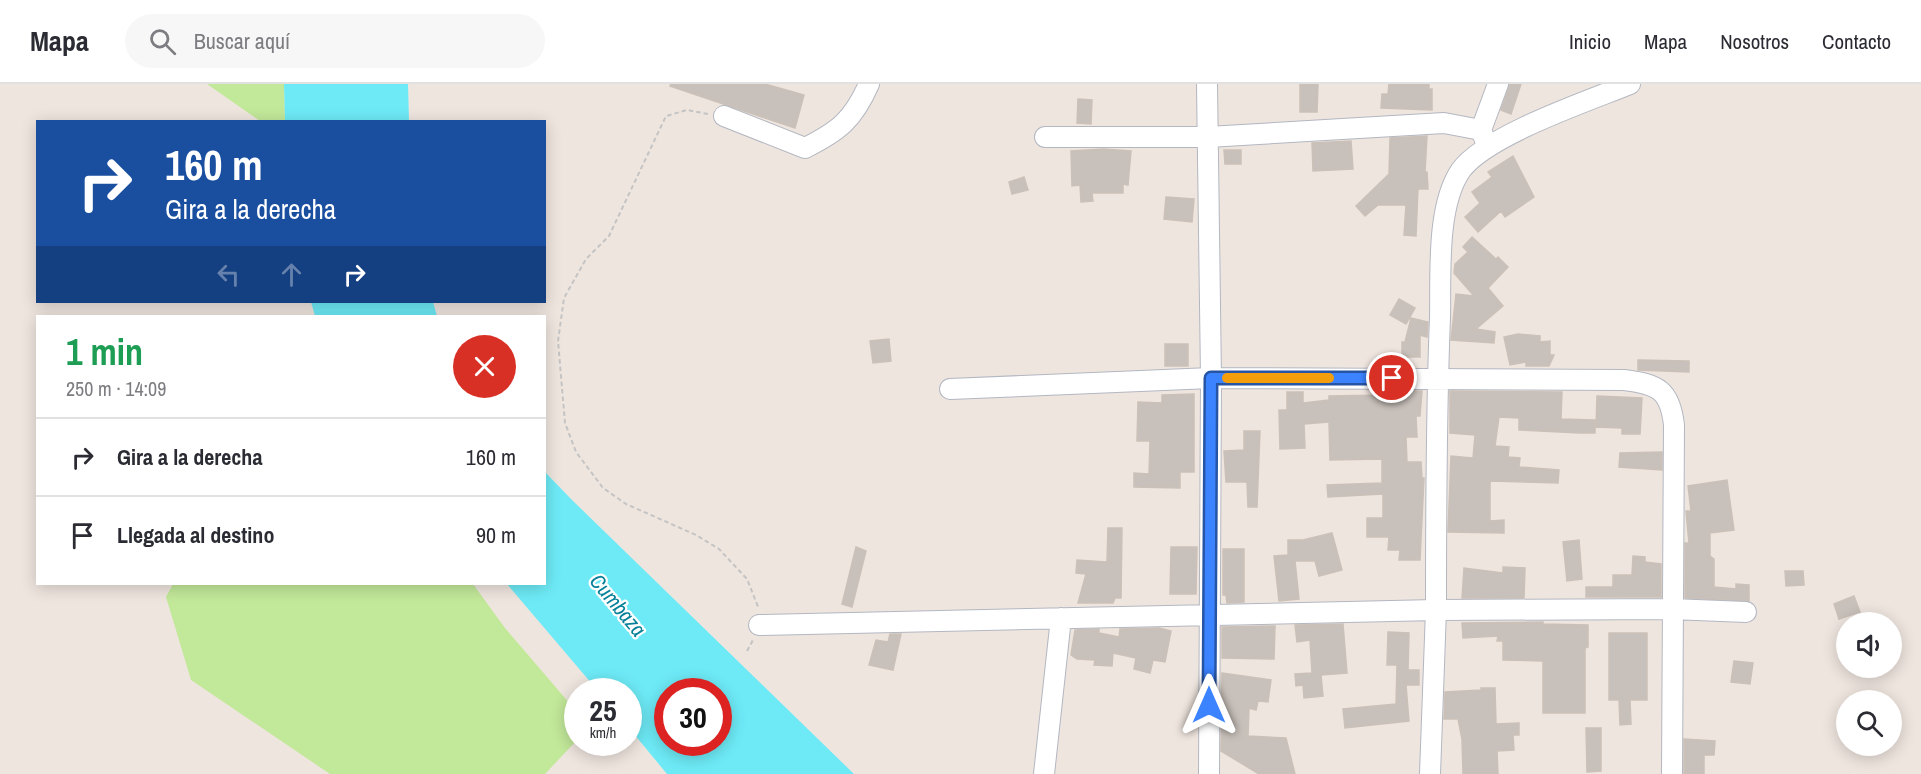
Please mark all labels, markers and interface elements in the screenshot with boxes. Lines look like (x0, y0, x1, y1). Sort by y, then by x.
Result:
search box (125, 14, 545, 68)
text: Mapa (30, 22, 89, 60)
icon: search (146, 25, 179, 58)
text: Buscar aquí (194, 26, 290, 56)
text: Inicio (1569, 27, 1611, 56)
text: Mapa (1644, 27, 1687, 56)
text: Nosotros (1720, 27, 1789, 56)
text: Contacto (1822, 27, 1891, 56)
text: 160 m (165, 137, 263, 193)
icon: right (66, 144, 144, 222)
text: Gira a la derecha (165, 191, 336, 227)
icon: left (212, 258, 245, 291)
icon: ahead (275, 258, 308, 291)
icon: right (338, 258, 371, 291)
text: 1 min (66, 328, 143, 376)
button: close (453, 335, 516, 398)
pin (1366, 352, 1417, 403)
icon: arrive (1375, 361, 1408, 394)
text: 250 m · 14:09 (66, 375, 166, 402)
icon: right (66, 441, 99, 474)
text: Gira a la derecha (117, 442, 262, 472)
text: 160 m (466, 442, 516, 472)
icon: arrive (66, 519, 99, 552)
text: Llegada al destino (117, 520, 274, 550)
text: 90 m (476, 520, 516, 550)
water label: Cumbaza (583, 567, 653, 643)
map controls (1836, 612, 1902, 756)
button: sound (1836, 612, 1902, 678)
position arrow (1177, 673, 1241, 737)
speed limit sign: 30 (654, 678, 732, 756)
text: 25 (589, 690, 617, 730)
button: search (1836, 690, 1902, 756)
text: km/h (590, 722, 616, 743)

